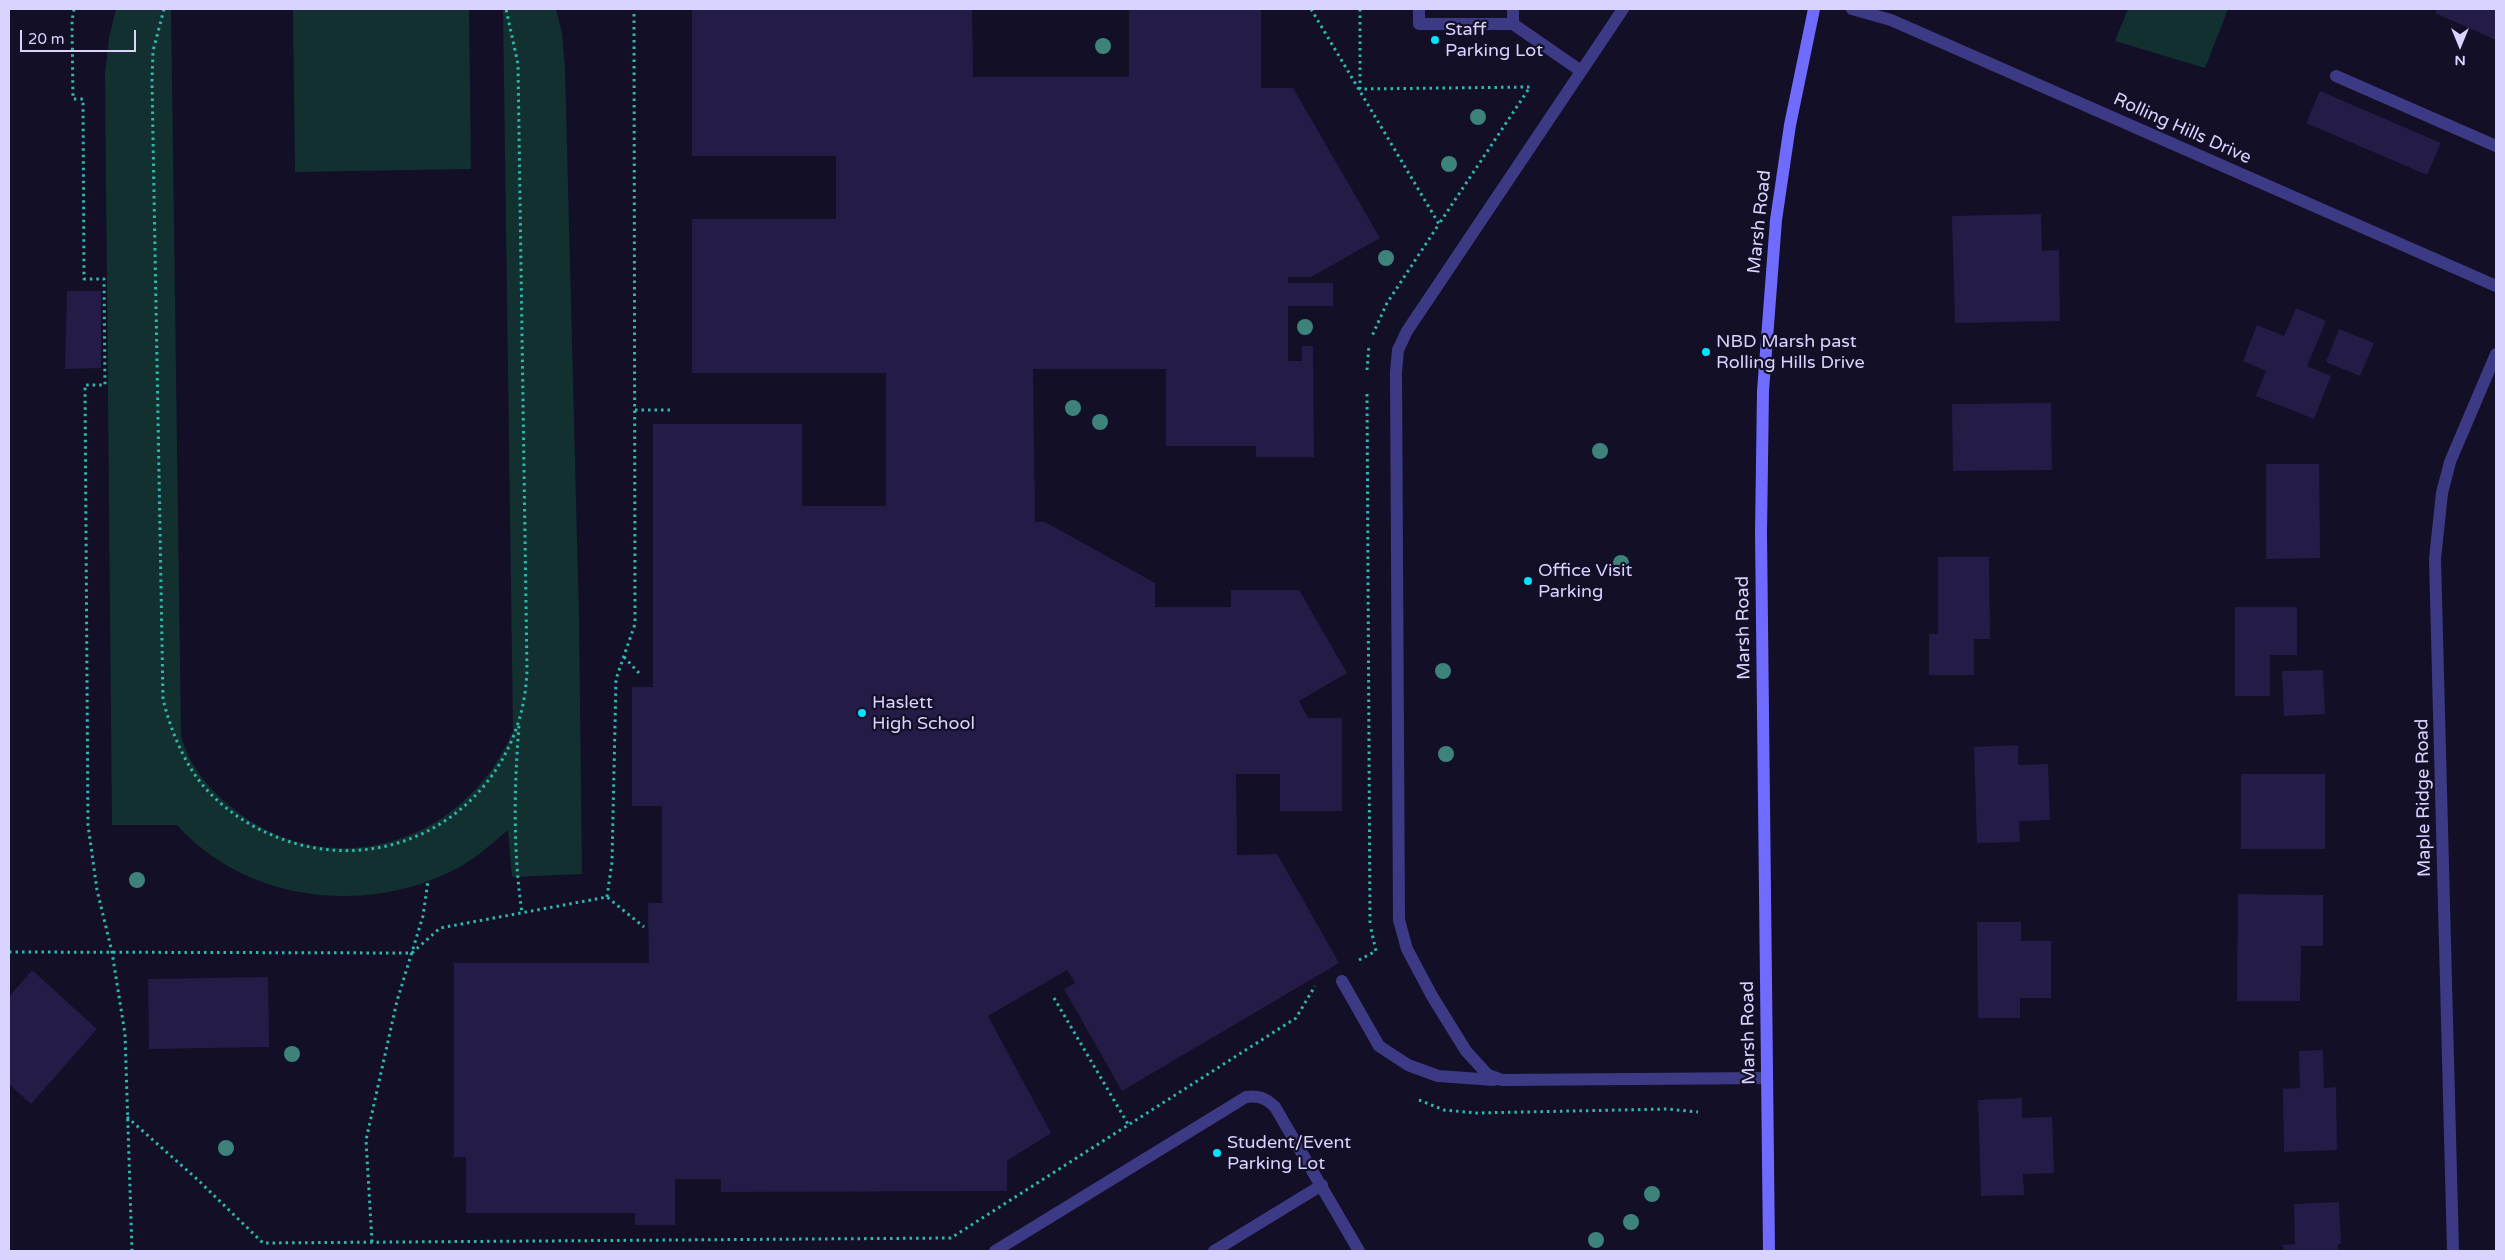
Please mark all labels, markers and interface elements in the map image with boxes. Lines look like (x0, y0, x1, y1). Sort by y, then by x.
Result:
place label: Staff Parking Lot (1445, 19, 1543, 62)
scale bar (22, 20, 139, 52)
north arrow (2435, 20, 2485, 70)
text: 20 m (28, 30, 65, 48)
marker: Staff Parking Lot (1429, 34, 1441, 46)
text: N (2454, 52, 2466, 69)
street label: Rolling Hills Drive (2110, 89, 2254, 169)
street label: Marsh Road (1744, 169, 1776, 275)
place label: NBD Marsh past Rolling Hills Drive (1716, 331, 1865, 374)
marker: NBD Marsh past Rolling Hills Drive (1700, 346, 1712, 358)
place label: Office Visit Parking (1538, 560, 1632, 602)
marker: Office Visit Parking (1522, 575, 1534, 587)
street label: Marsh Road (1732, 576, 1756, 680)
place label: Haslett High School (872, 692, 975, 734)
marker: Haslett High School (856, 707, 868, 719)
street label: Maple Ridge Road (2412, 719, 2436, 877)
street label: Marsh Road (1737, 981, 1761, 1085)
place label: Student/Event Parking Lot (1227, 1132, 1351, 1174)
marker: Student/Event Parking Lot (1211, 1147, 1223, 1159)

